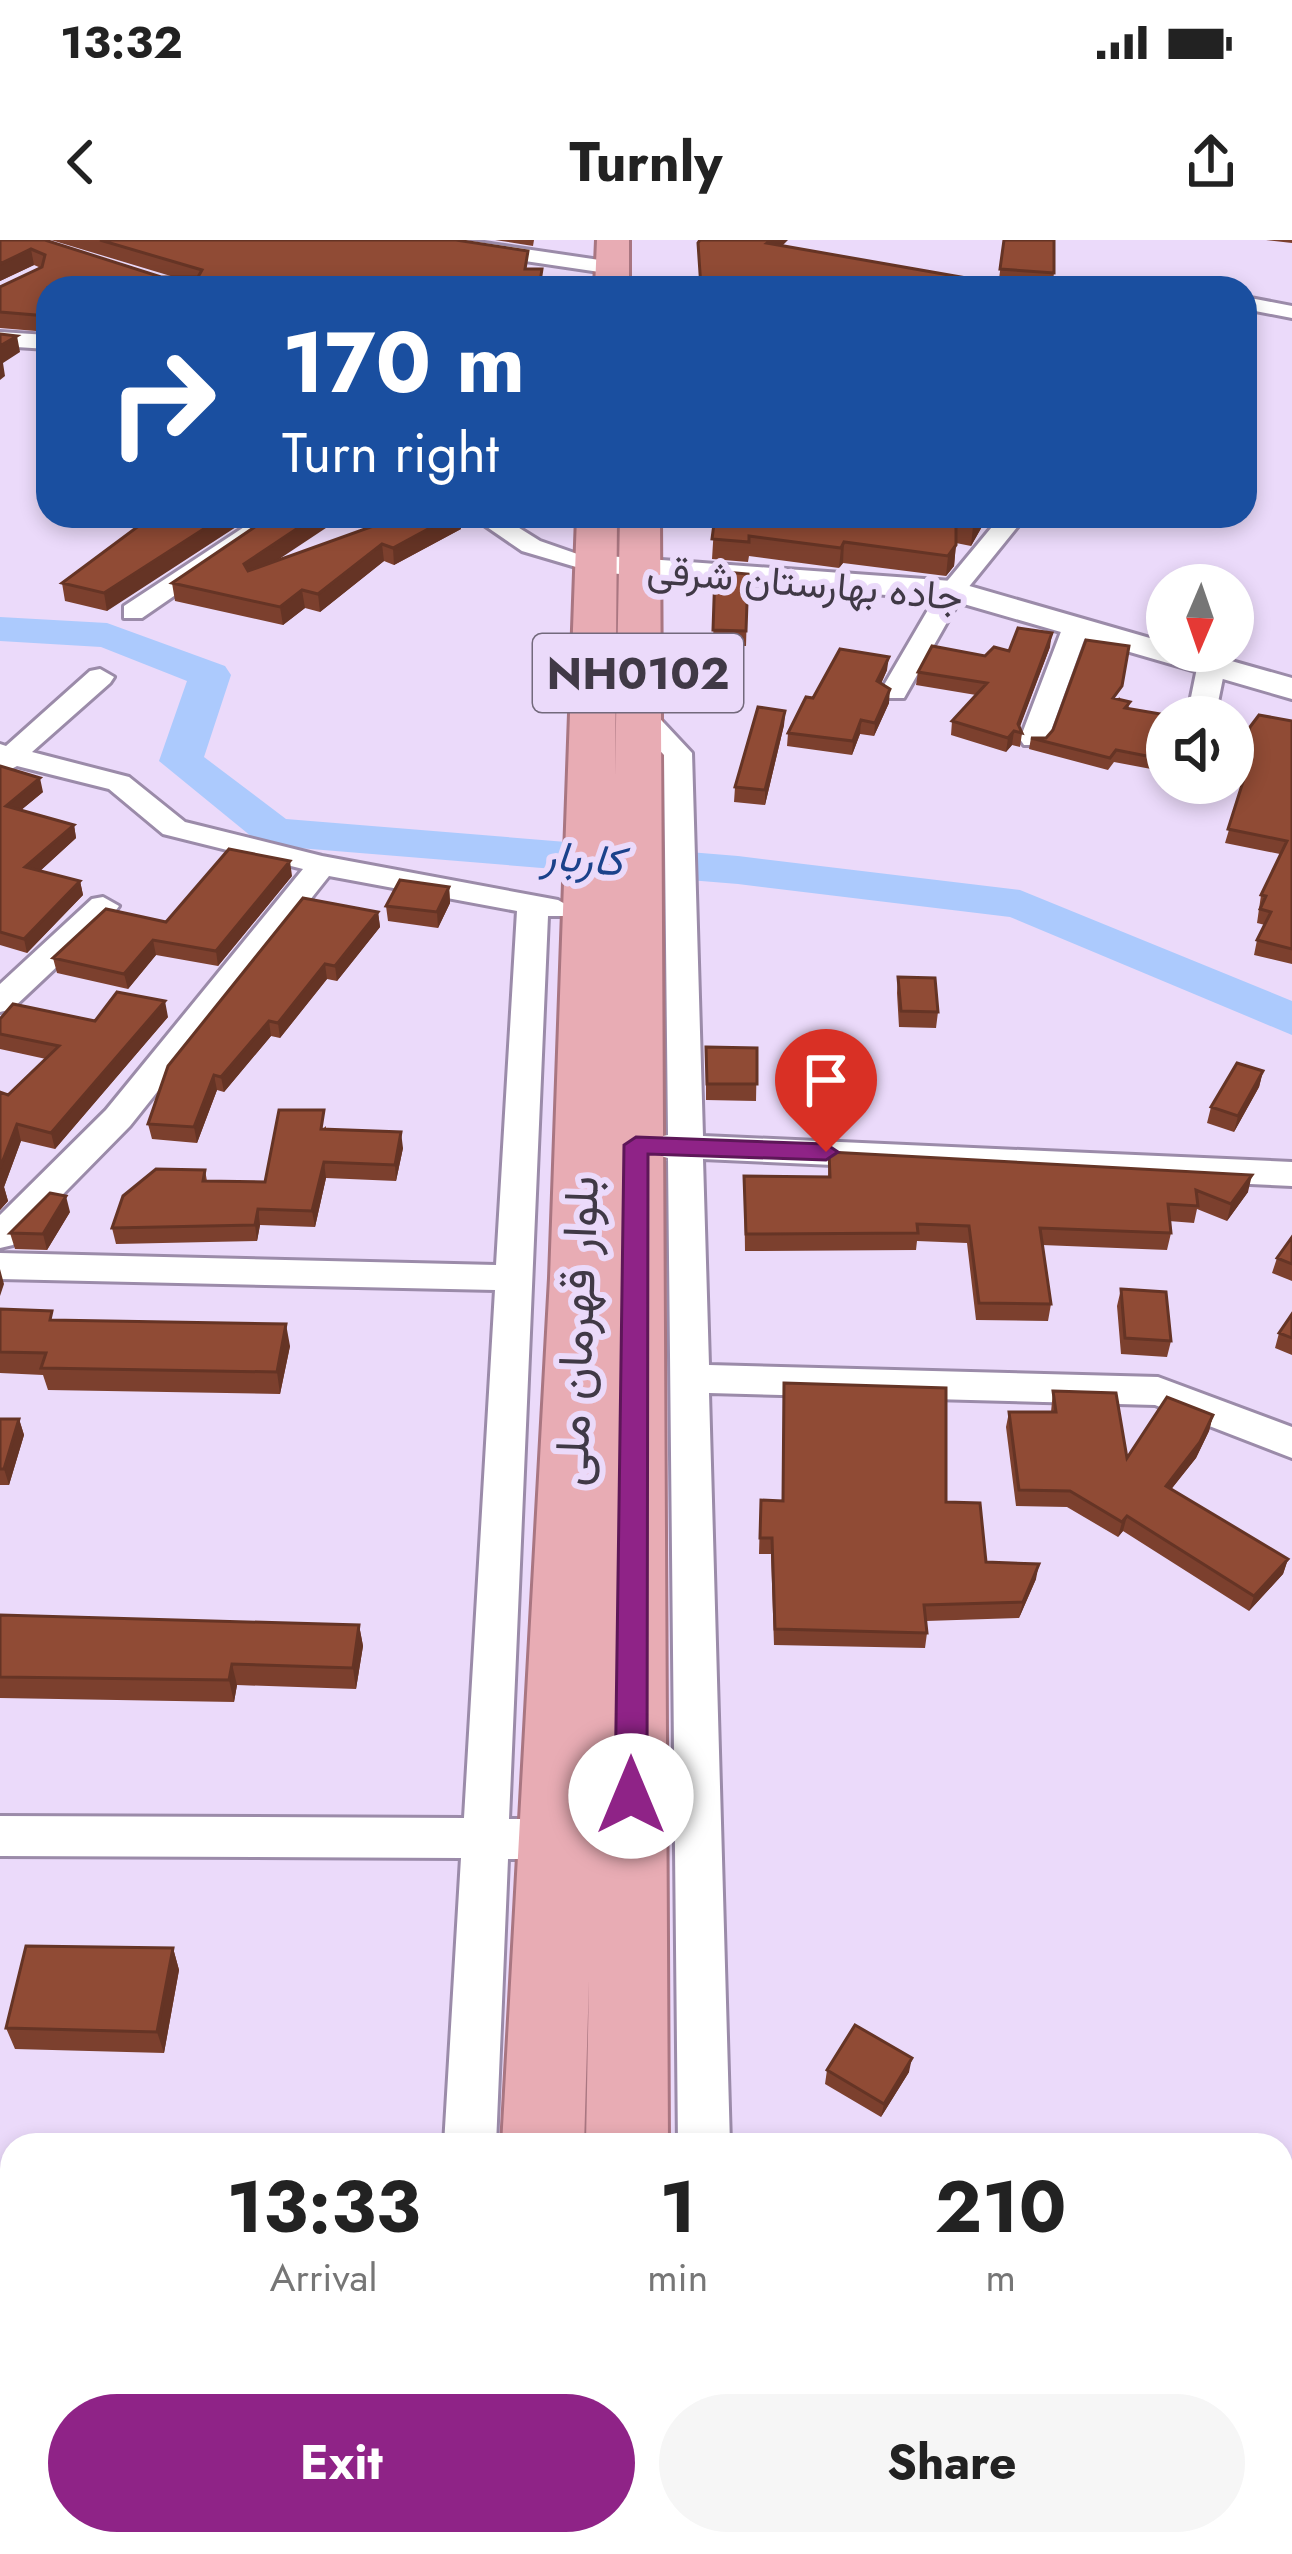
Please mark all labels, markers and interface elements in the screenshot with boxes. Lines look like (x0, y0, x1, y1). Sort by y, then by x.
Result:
text: 13:32 (60, 10, 183, 75)
text: Turnly (570, 123, 722, 201)
icon: back (48, 129, 114, 195)
icon: share (1178, 129, 1244, 195)
text: 170 m (282, 302, 525, 424)
icon: right (84, 324, 240, 480)
text: Turn right (282, 414, 499, 492)
street label: جاده بهارستان شرقی (645, 541, 965, 625)
north arrow (1146, 564, 1254, 672)
map controls (1146, 564, 1254, 804)
road number: NH0102 (533, 634, 743, 712)
button: sound (1146, 696, 1254, 804)
water label: کاربار (537, 824, 632, 892)
pin (775, 1029, 877, 1152)
icon: arrive (793, 1047, 859, 1113)
street label: بلوار قهرمان ملی (536, 1175, 616, 1487)
position arrow (568, 1733, 694, 1859)
text: 13:33 (227, 2155, 421, 2259)
text: 1 (659, 2155, 696, 2259)
text: 210 (935, 2155, 1066, 2259)
text: Arrival (270, 2249, 377, 2306)
text: min (647, 2249, 708, 2306)
text: m (985, 2249, 1016, 2306)
button: Exit (48, 2394, 635, 2532)
button: Share (659, 2394, 1245, 2532)

